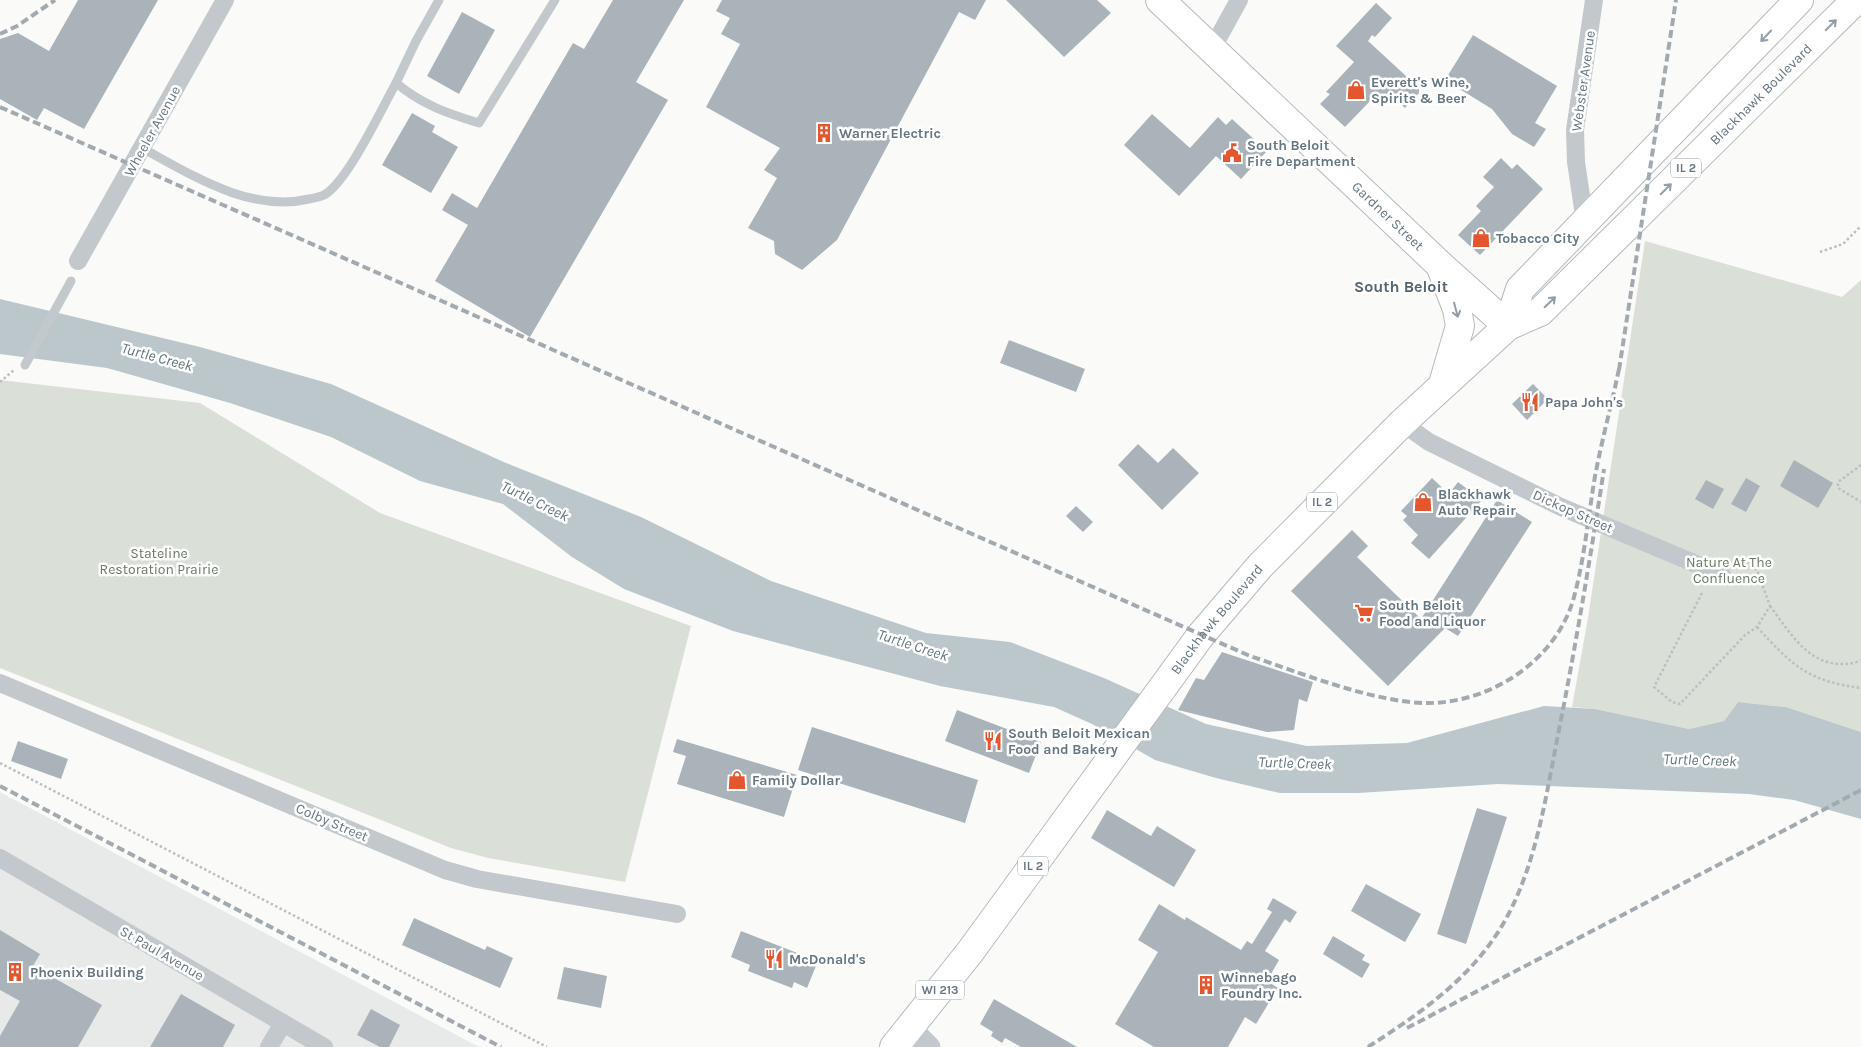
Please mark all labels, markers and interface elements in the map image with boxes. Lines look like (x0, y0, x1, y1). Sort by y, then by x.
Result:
one-way arrow (1825, 19, 1837, 31)
street label: Webster Avenue (1568, 29, 1599, 133)
one-way arrow (1760, 29, 1772, 42)
street label: Blackhawk Boulevard (1706, 40, 1816, 149)
place label: Everett's Wine, Spirits & Beer (1371, 74, 1469, 107)
shop icon: Everett's Wine, Spirits & Beer (1345, 79, 1367, 101)
street label: Wheeler Avenue (121, 83, 184, 179)
building icon: Warner Electric (813, 122, 835, 144)
place label: Warner Electric (839, 125, 941, 142)
place label: South Beloit Fire Department (1247, 137, 1356, 170)
public building icon: South Beloit Fire Department (1221, 142, 1243, 164)
road number: IL 2 (1671, 158, 1701, 178)
street label: Gardner Street (1348, 178, 1427, 254)
one-way arrow (1659, 183, 1671, 195)
shop icon: Tobacco City (1470, 227, 1492, 249)
place label: Tobacco City (1496, 230, 1579, 247)
district label: South Beloit (1354, 277, 1448, 296)
one-way arrow (1544, 296, 1556, 309)
one-way arrow (1452, 301, 1461, 317)
water label: Turtle Creek (119, 339, 195, 375)
restaurant icon: Papa John's (1519, 391, 1541, 413)
place label: Papa John's (1545, 394, 1623, 411)
water label: Turtle Creek (498, 477, 572, 525)
place label: Blackhawk Auto Repair (1438, 486, 1516, 519)
street label: Dickop Street (1530, 486, 1616, 537)
shop icon: Blackhawk Auto Repair (1412, 491, 1434, 513)
road number: IL 2 (1307, 492, 1337, 512)
park label: Stateline Restoration Prairie (100, 545, 218, 578)
park label: Nature At The Confluence (1686, 554, 1772, 587)
street label: Blackhawk Boulevard (1167, 561, 1267, 678)
place label: South Beloit Food and Liquor (1379, 597, 1486, 630)
supermarket icon: South Beloit Food and Liquor (1353, 602, 1375, 624)
water label: Turtle Creek (875, 625, 951, 665)
place label: South Beloit Mexican Food and Bakery (1008, 725, 1150, 758)
restaurant icon: South Beloit Mexican Food and Bakery (982, 730, 1004, 752)
water label: Turtle Creek (1663, 750, 1737, 770)
water label: Turtle Creek (1258, 753, 1332, 773)
shop icon: Family Dollar (726, 769, 748, 791)
place label: Family Dollar (752, 772, 840, 789)
street label: Colby Street (293, 800, 370, 845)
road number: IL 2 (1018, 856, 1048, 876)
street label: St Paul Avenue (117, 922, 207, 984)
restaurant icon: McDonald's (763, 948, 785, 970)
place label: McDonald's (789, 951, 866, 968)
building icon: Phoenix Building (4, 961, 26, 983)
place label: Phoenix Building (30, 964, 144, 981)
place label: Winnebago Foundry Inc. (1221, 969, 1302, 1002)
building icon: Winnebago Foundry Inc. (1195, 974, 1217, 996)
road number: WI 213 (916, 980, 964, 1000)

